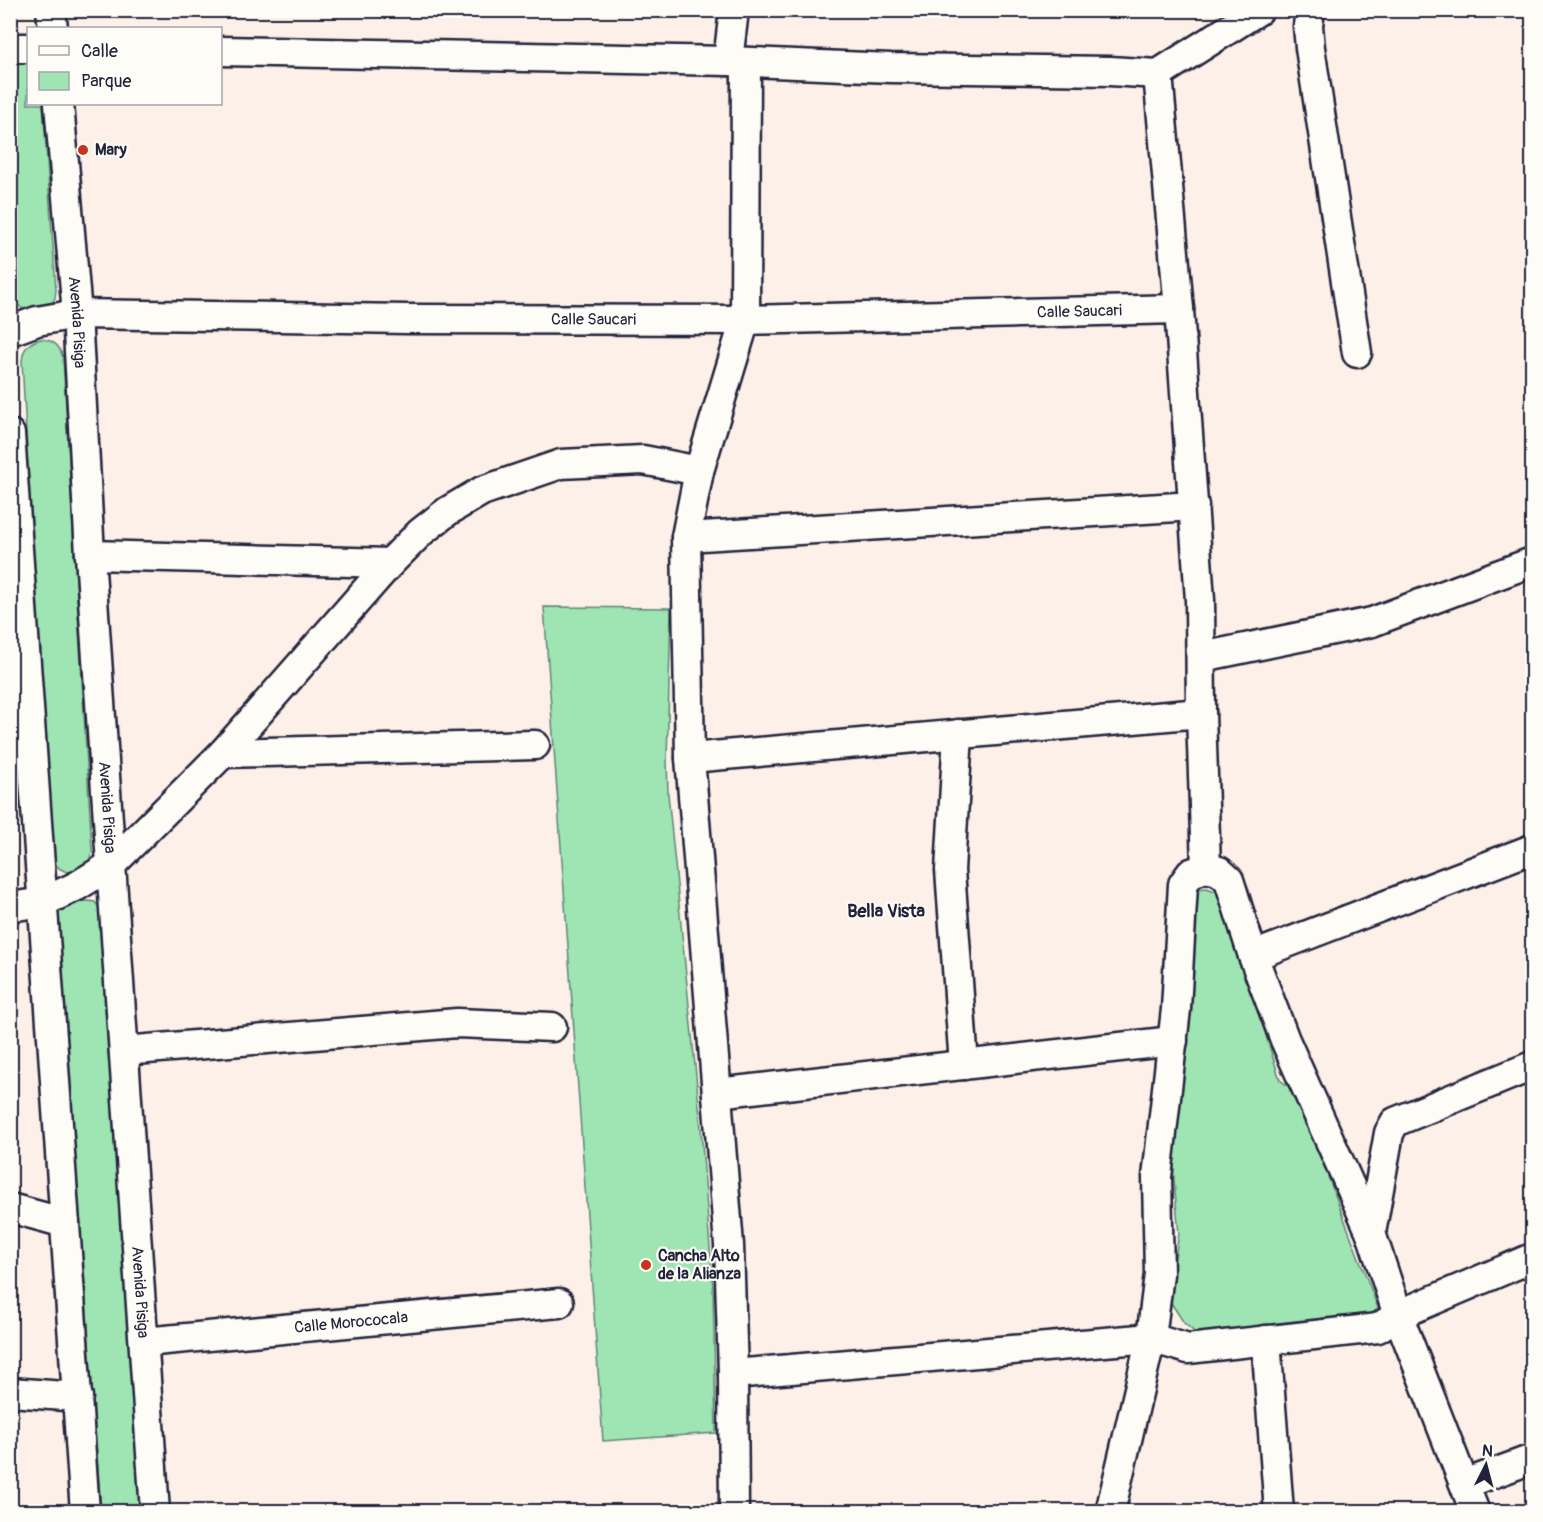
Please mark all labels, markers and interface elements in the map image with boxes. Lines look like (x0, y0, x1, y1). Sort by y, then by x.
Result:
legend (27, 27, 222, 105)
text: Calle (81, 40, 118, 63)
text: Parque (81, 70, 131, 93)
place label: Mary (95, 140, 127, 160)
marker: Mary (76, 143, 90, 157)
street label: Avenida Pisiga (64, 275, 90, 369)
street label: Calle Saucari (1037, 300, 1122, 323)
street label: Calle Saucari (551, 309, 636, 330)
street label: Avenida Pisiga (94, 761, 120, 854)
district label: Bella Vista (847, 900, 925, 923)
street label: Avenida Pisiga (127, 1246, 153, 1339)
place label: Cancha Alto de la Alianza (658, 1246, 741, 1284)
marker: Cancha Alto de la Alianza (639, 1258, 653, 1272)
street label: Calle Morococala (293, 1307, 409, 1338)
north arrow (1456, 1435, 1516, 1495)
text: N (1481, 1441, 1494, 1462)

